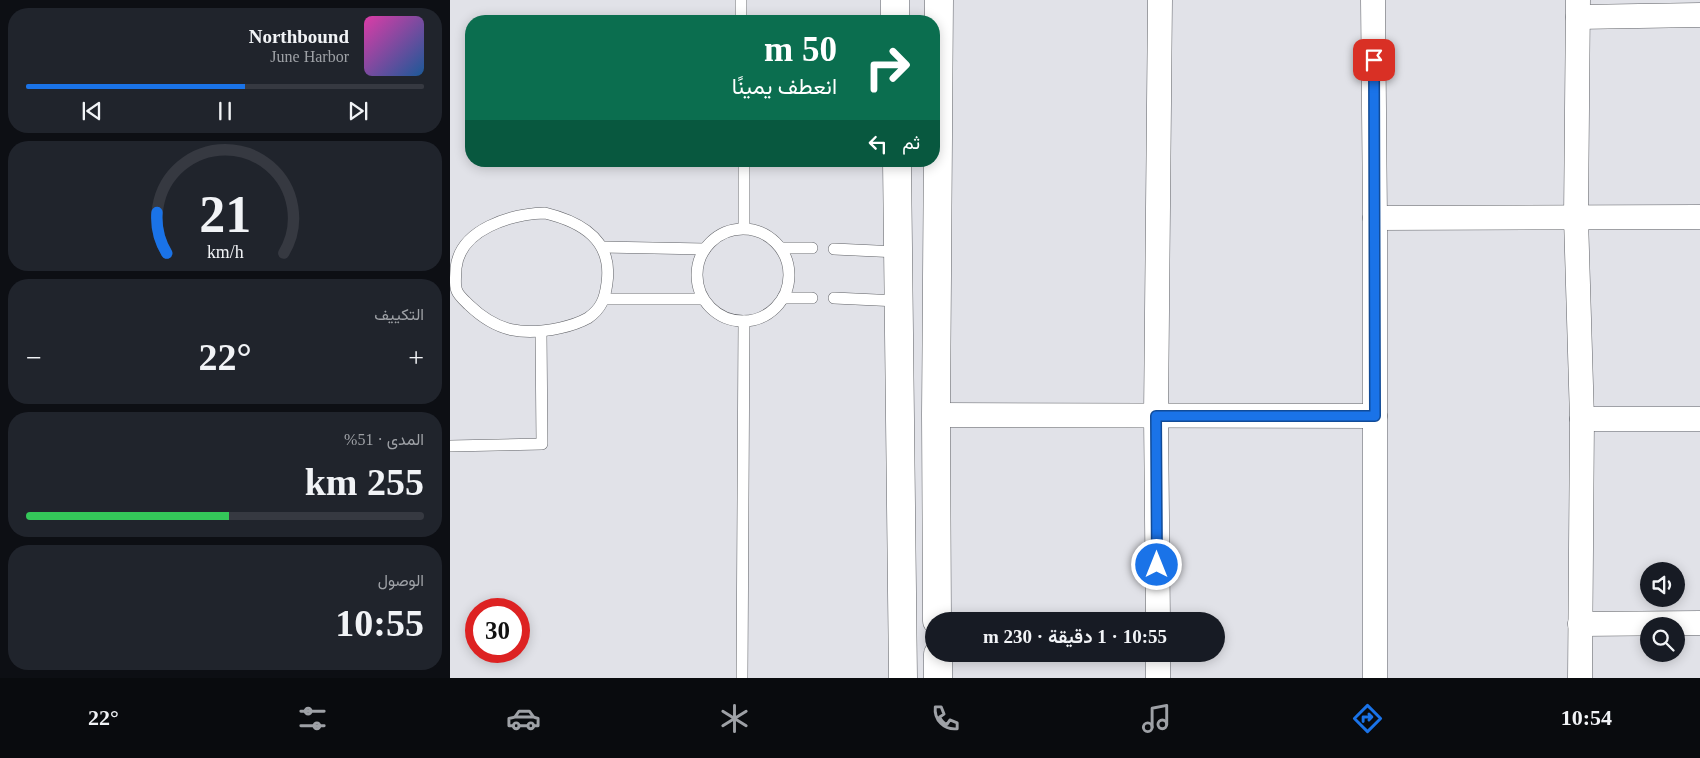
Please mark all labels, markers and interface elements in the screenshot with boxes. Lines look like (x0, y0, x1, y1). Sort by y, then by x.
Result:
text: Northbound (249, 26, 349, 47)
text: 50 m (764, 30, 837, 69)
icon: right (855, 35, 920, 100)
pin (1353, 39, 1395, 81)
icon: arrive (1360, 46, 1388, 74)
text: June Harbor (270, 48, 349, 65)
text: انعطف يمينًا (732, 74, 837, 99)
icon: previous (78, 97, 106, 125)
icon: pause (211, 97, 239, 125)
icon: next (344, 97, 372, 125)
icon: left (864, 130, 892, 158)
text: ثم (902, 132, 920, 153)
text: 21 (199, 186, 251, 243)
text: km/h (207, 242, 243, 262)
text: التكييف (374, 306, 424, 323)
text: 22° (198, 336, 252, 378)
text: − (26, 342, 42, 373)
text: + (408, 342, 424, 373)
text: المدى · 51% (344, 431, 424, 448)
text: 255 km (305, 461, 424, 503)
position arrow (1130, 538, 1182, 590)
map controls (1640, 562, 1685, 662)
button: sound (1640, 562, 1685, 607)
text: الوصول (378, 572, 424, 589)
speed limit sign: 30 (465, 598, 530, 663)
text: 10:55 (335, 602, 424, 644)
button: search (1640, 617, 1685, 662)
text: 10:55 · 1 دقيقة · 230 m (983, 626, 1167, 647)
icon: filters (295, 701, 330, 736)
icon: car (506, 701, 541, 736)
icon: climate (717, 701, 752, 736)
icon: phone (928, 701, 963, 736)
icon: music (1139, 701, 1174, 736)
icon: directions (1350, 701, 1385, 736)
text: 22° (88, 705, 119, 730)
text: 10:54 (1561, 705, 1612, 730)

